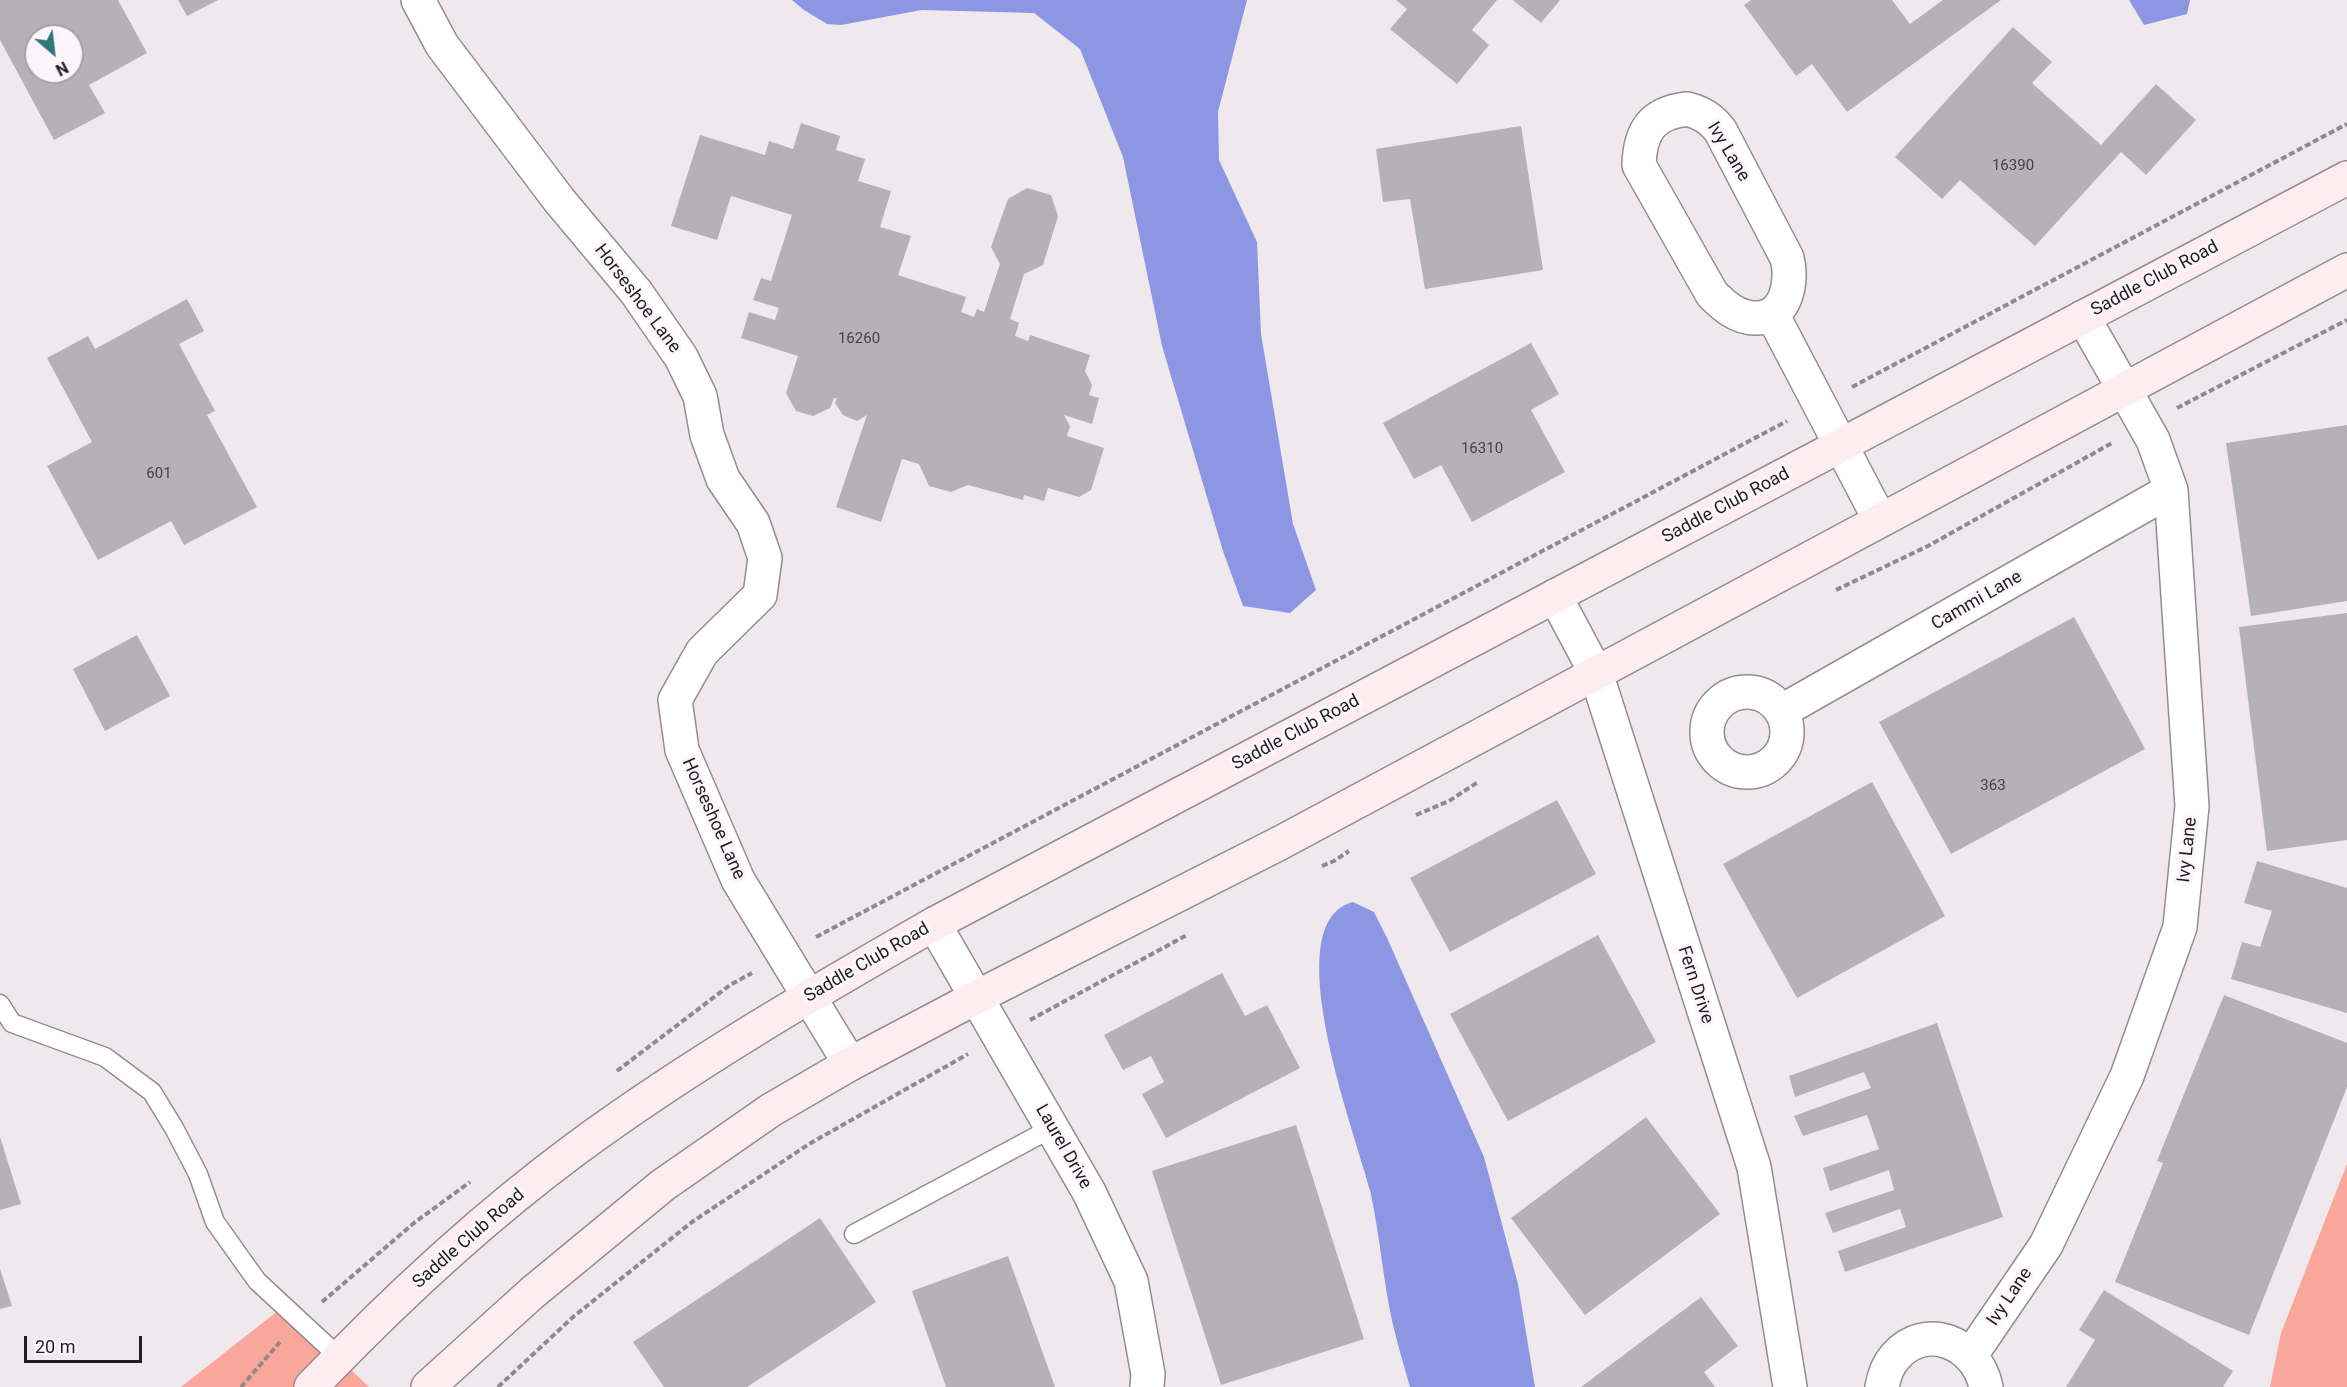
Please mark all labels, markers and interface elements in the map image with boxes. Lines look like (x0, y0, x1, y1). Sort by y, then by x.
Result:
north arrow (24, 24, 84, 84)
text: N (52, 58, 71, 80)
street label: Ivy Lane (1702, 118, 1754, 186)
house number: 16390 (1992, 157, 2034, 175)
street label: Saddle Club Road (2088, 236, 2222, 322)
street label: Horseshoe Lane (589, 240, 685, 358)
house number: 16260 (838, 330, 880, 348)
house number: 16310 (1461, 440, 1503, 458)
street label: Saddle Club Road (1659, 463, 1793, 549)
house number: 601 (146, 465, 172, 483)
street label: Cammi Lane (1928, 566, 2026, 636)
street label: Saddle Club Road (1229, 690, 1363, 776)
street label: Horseshoe Lane (677, 755, 749, 883)
house number: 363 (1980, 777, 2006, 795)
street label: Ivy Lane (2174, 816, 2202, 884)
street label: Saddle Club Road (801, 918, 933, 1008)
street label: Fern Drive (1672, 944, 1718, 1026)
street label: Laurel Drive (1030, 1101, 1096, 1193)
street label: Saddle Club Road (409, 1185, 529, 1293)
street label: Ivy Lane (1983, 1264, 2037, 1330)
scale bar (27, 1324, 146, 1362)
text: 20 m (35, 1336, 75, 1357)

